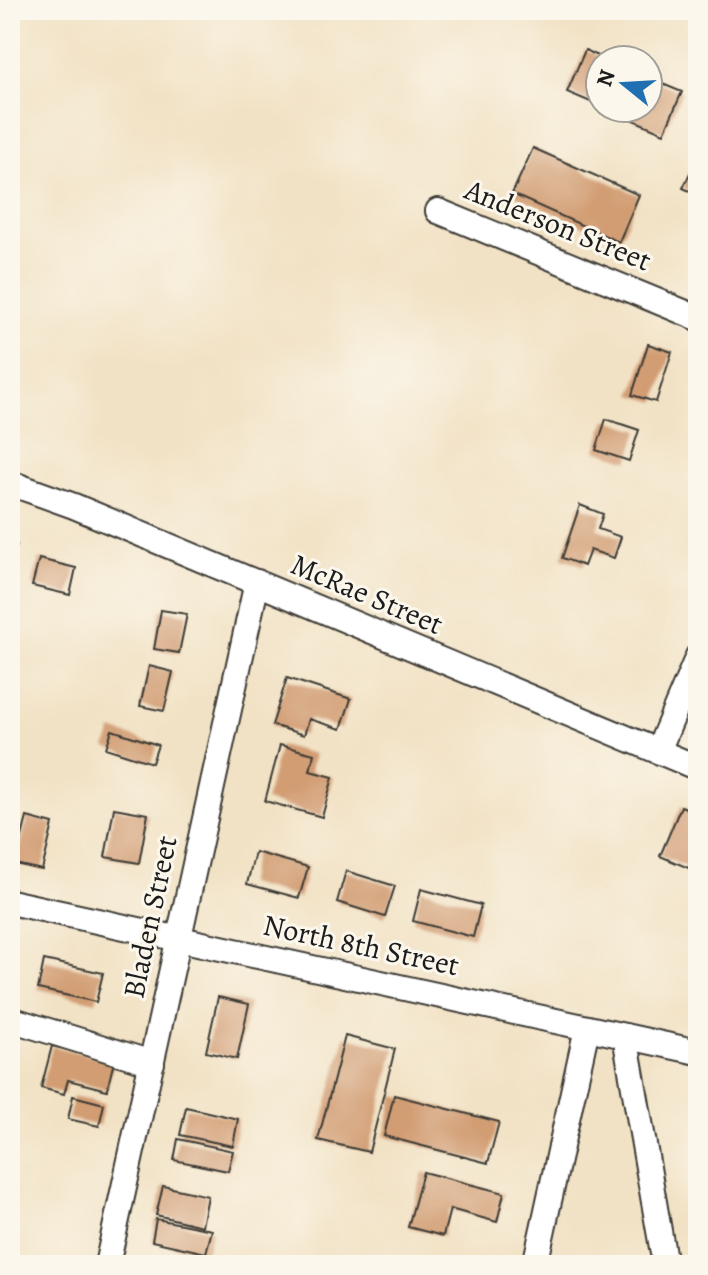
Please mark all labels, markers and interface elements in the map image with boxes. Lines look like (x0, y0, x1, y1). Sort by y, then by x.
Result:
north arrow (584, 44, 664, 124)
text: N (589, 66, 623, 90)
street label: Anderson Street (458, 169, 657, 281)
street label: McRae Street (285, 544, 449, 644)
street label: Bladen Street (113, 832, 187, 1002)
street label: North 8th Street (259, 905, 463, 985)

